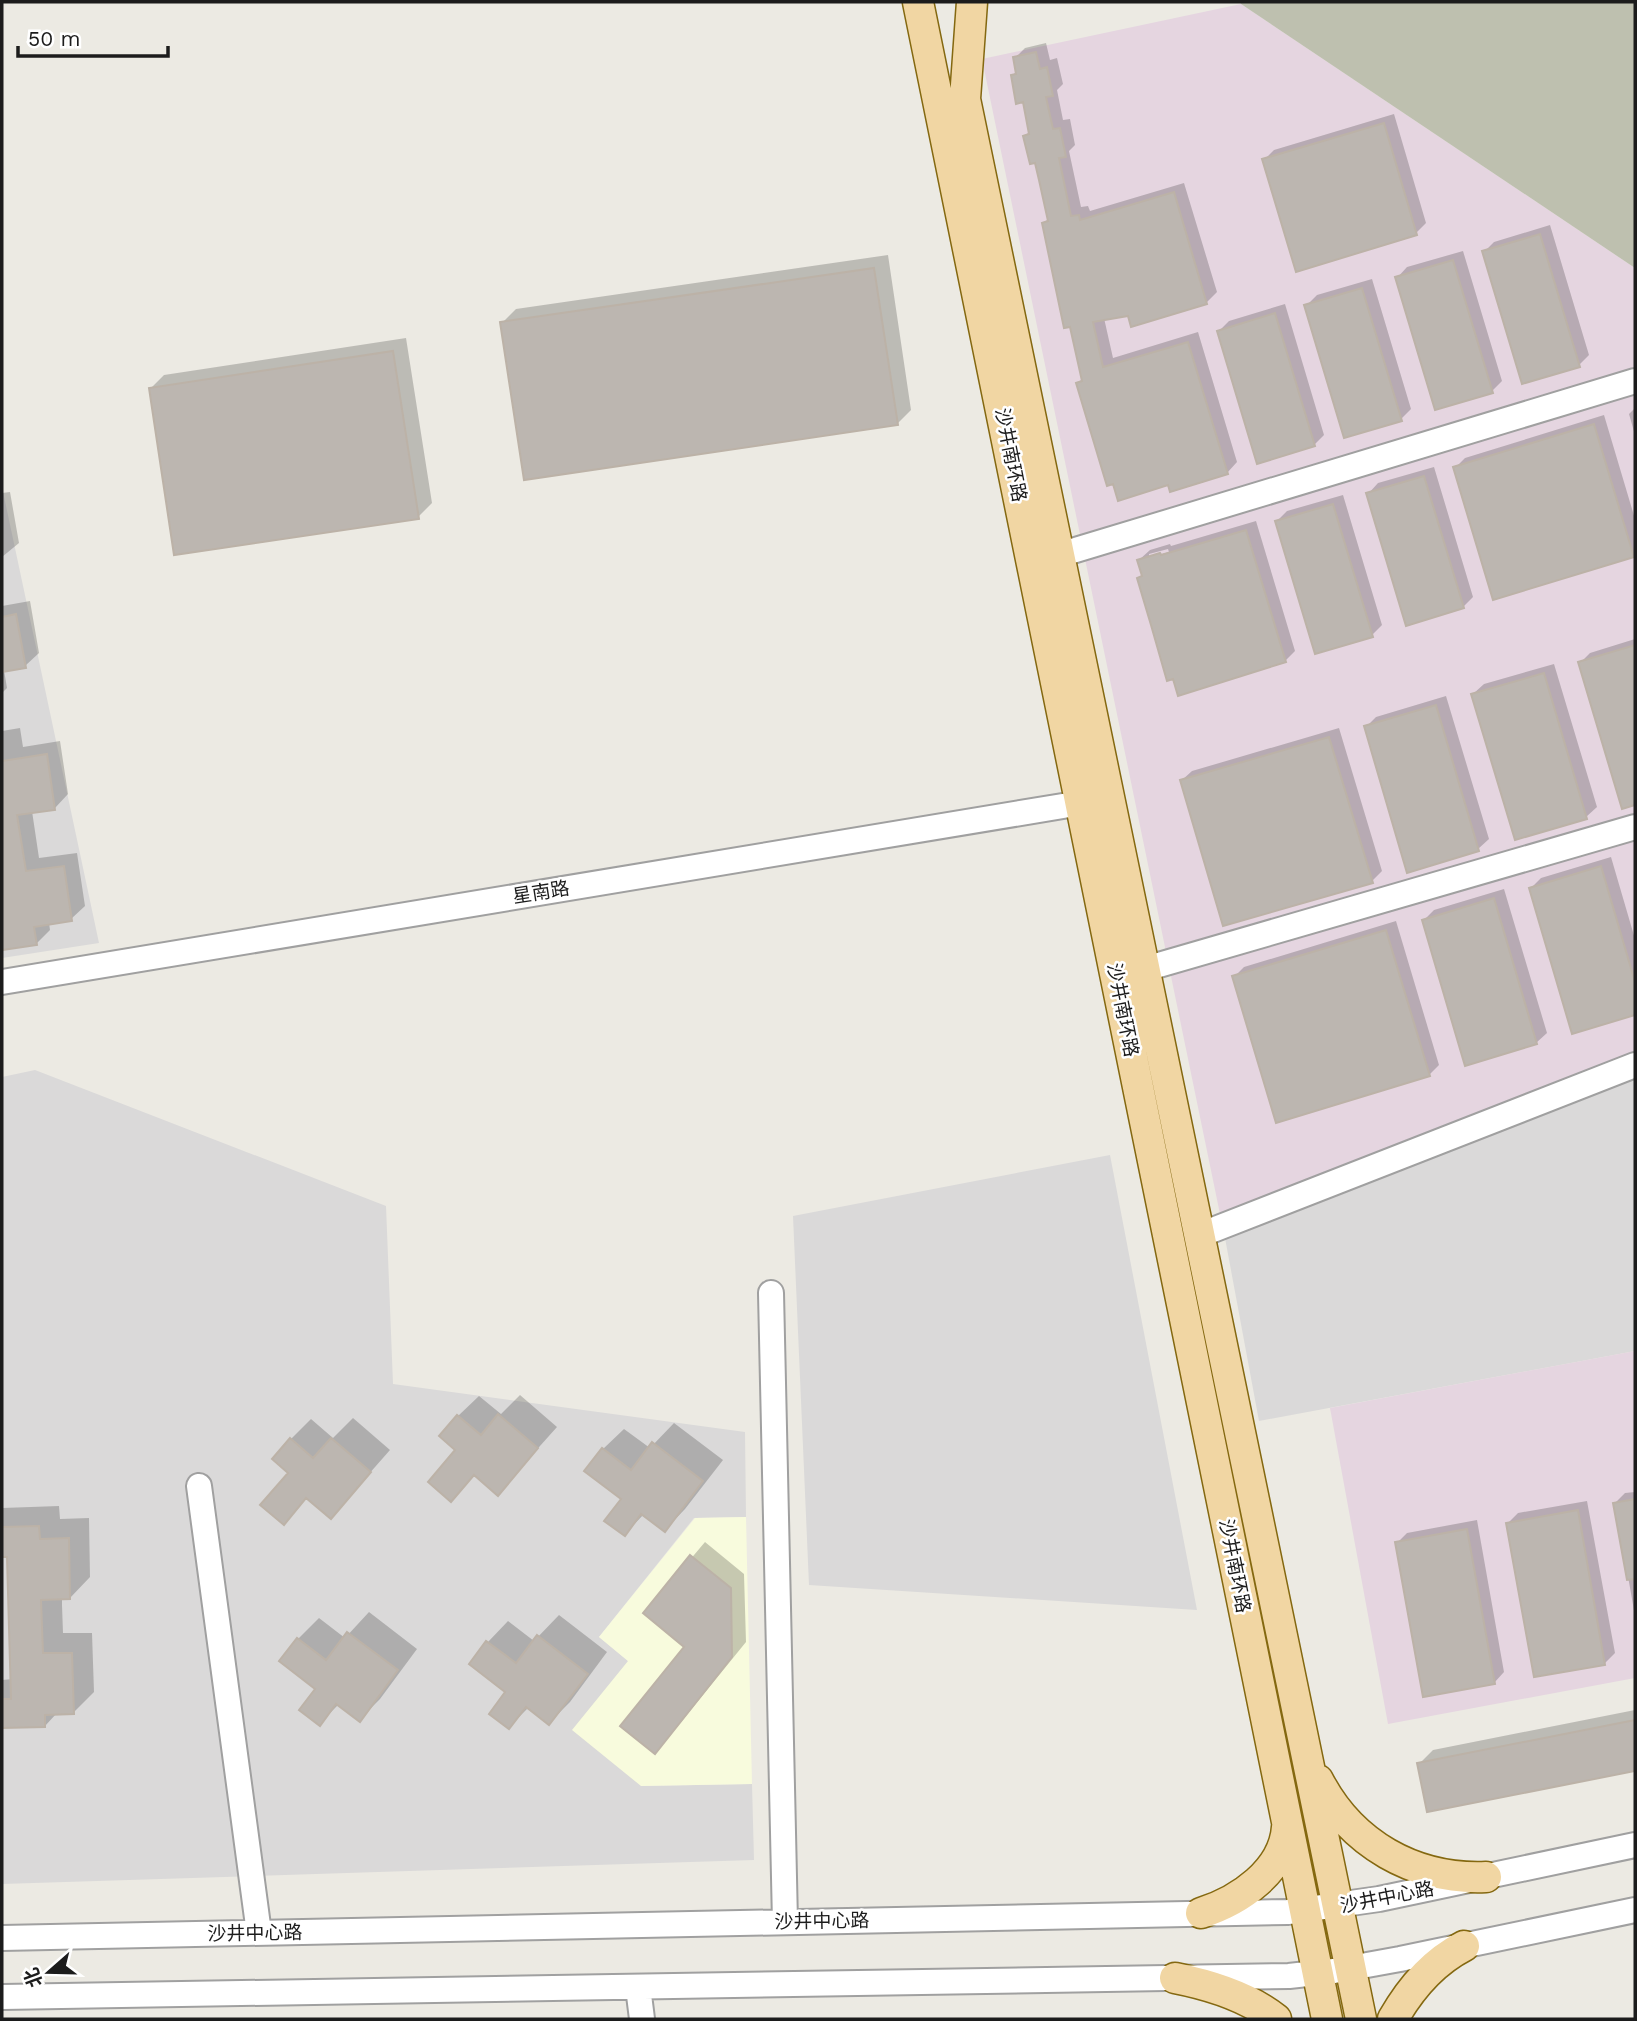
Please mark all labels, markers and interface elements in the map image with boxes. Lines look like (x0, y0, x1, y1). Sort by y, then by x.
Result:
scale bar (18, 14, 168, 58)
text: 50 m (28, 26, 80, 51)
street label: 沙井南环路 (991, 406, 1031, 504)
street label: 星南路 (511, 876, 571, 908)
street label: 沙井南环路 (1103, 961, 1143, 1059)
street label: 沙井南环路 (1215, 1517, 1255, 1615)
street label: 沙井中心路 (1338, 1877, 1436, 1917)
street label: 沙井中心路 (774, 1909, 870, 1933)
street label: 沙井中心路 (207, 1921, 303, 1945)
north arrow (14, 1937, 84, 2007)
text: 北 (19, 1965, 48, 1991)

